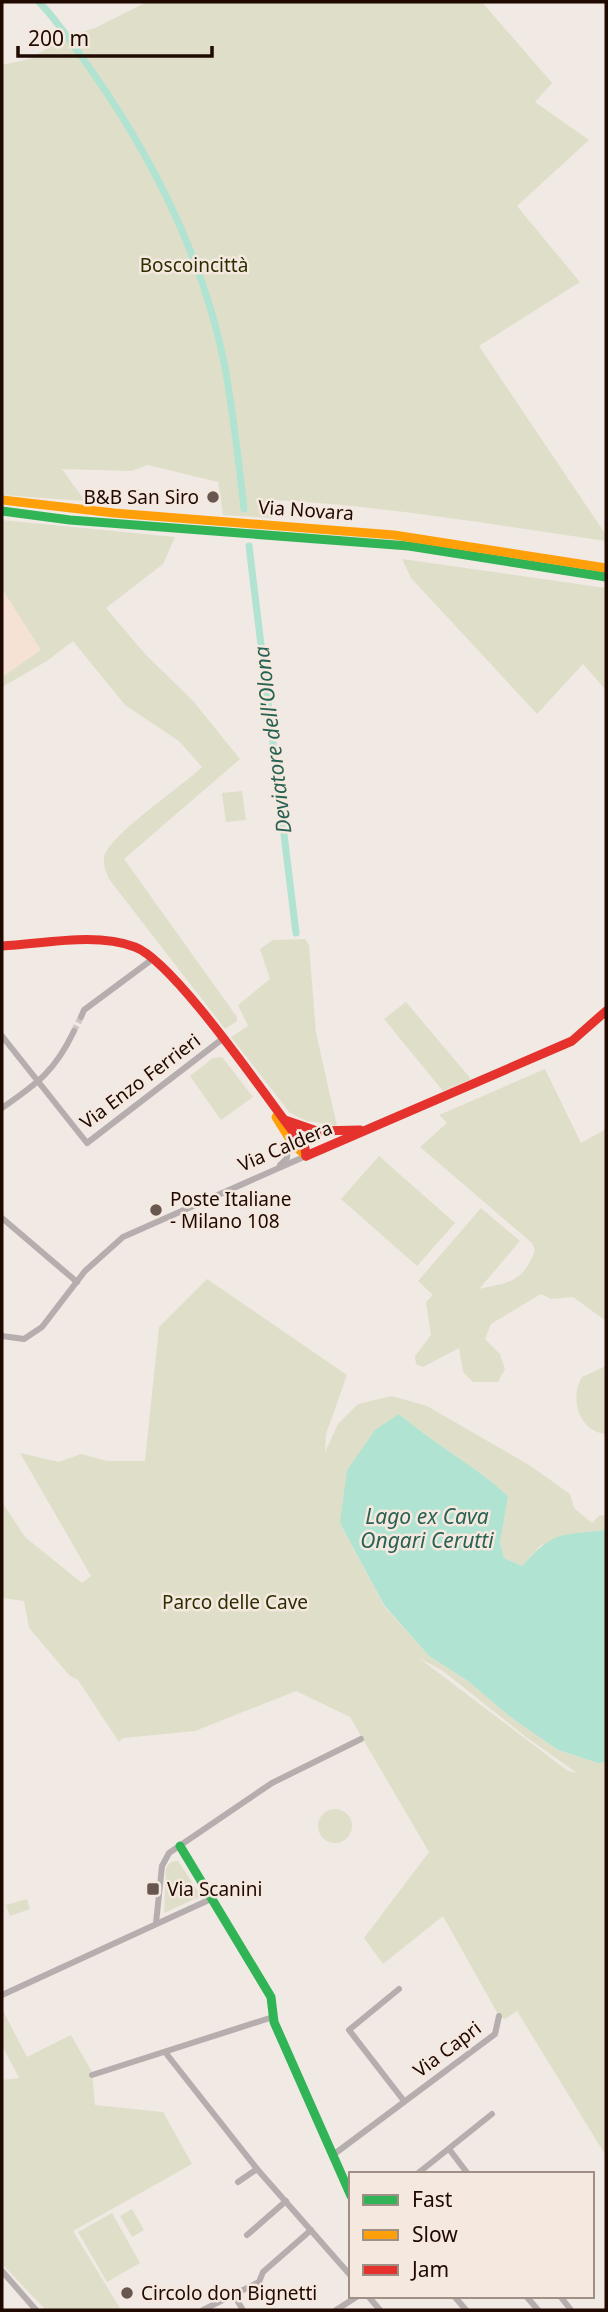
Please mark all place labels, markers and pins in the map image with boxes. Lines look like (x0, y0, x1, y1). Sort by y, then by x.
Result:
place label: B&B San Siro (83, 484, 199, 510)
marker: B&B San Siro (205, 489, 221, 505)
place label: Poste Italiane - Milano 108 (170, 1186, 292, 1234)
marker: Poste Italiane - Milano 108 (148, 1202, 164, 1218)
place label: Via Scanini (167, 1876, 262, 1902)
marker: Via Scanini (145, 1881, 161, 1897)
place label: Circolo don Bignetti (141, 2280, 317, 2306)
marker: Circolo don Bignetti (119, 2285, 135, 2301)

